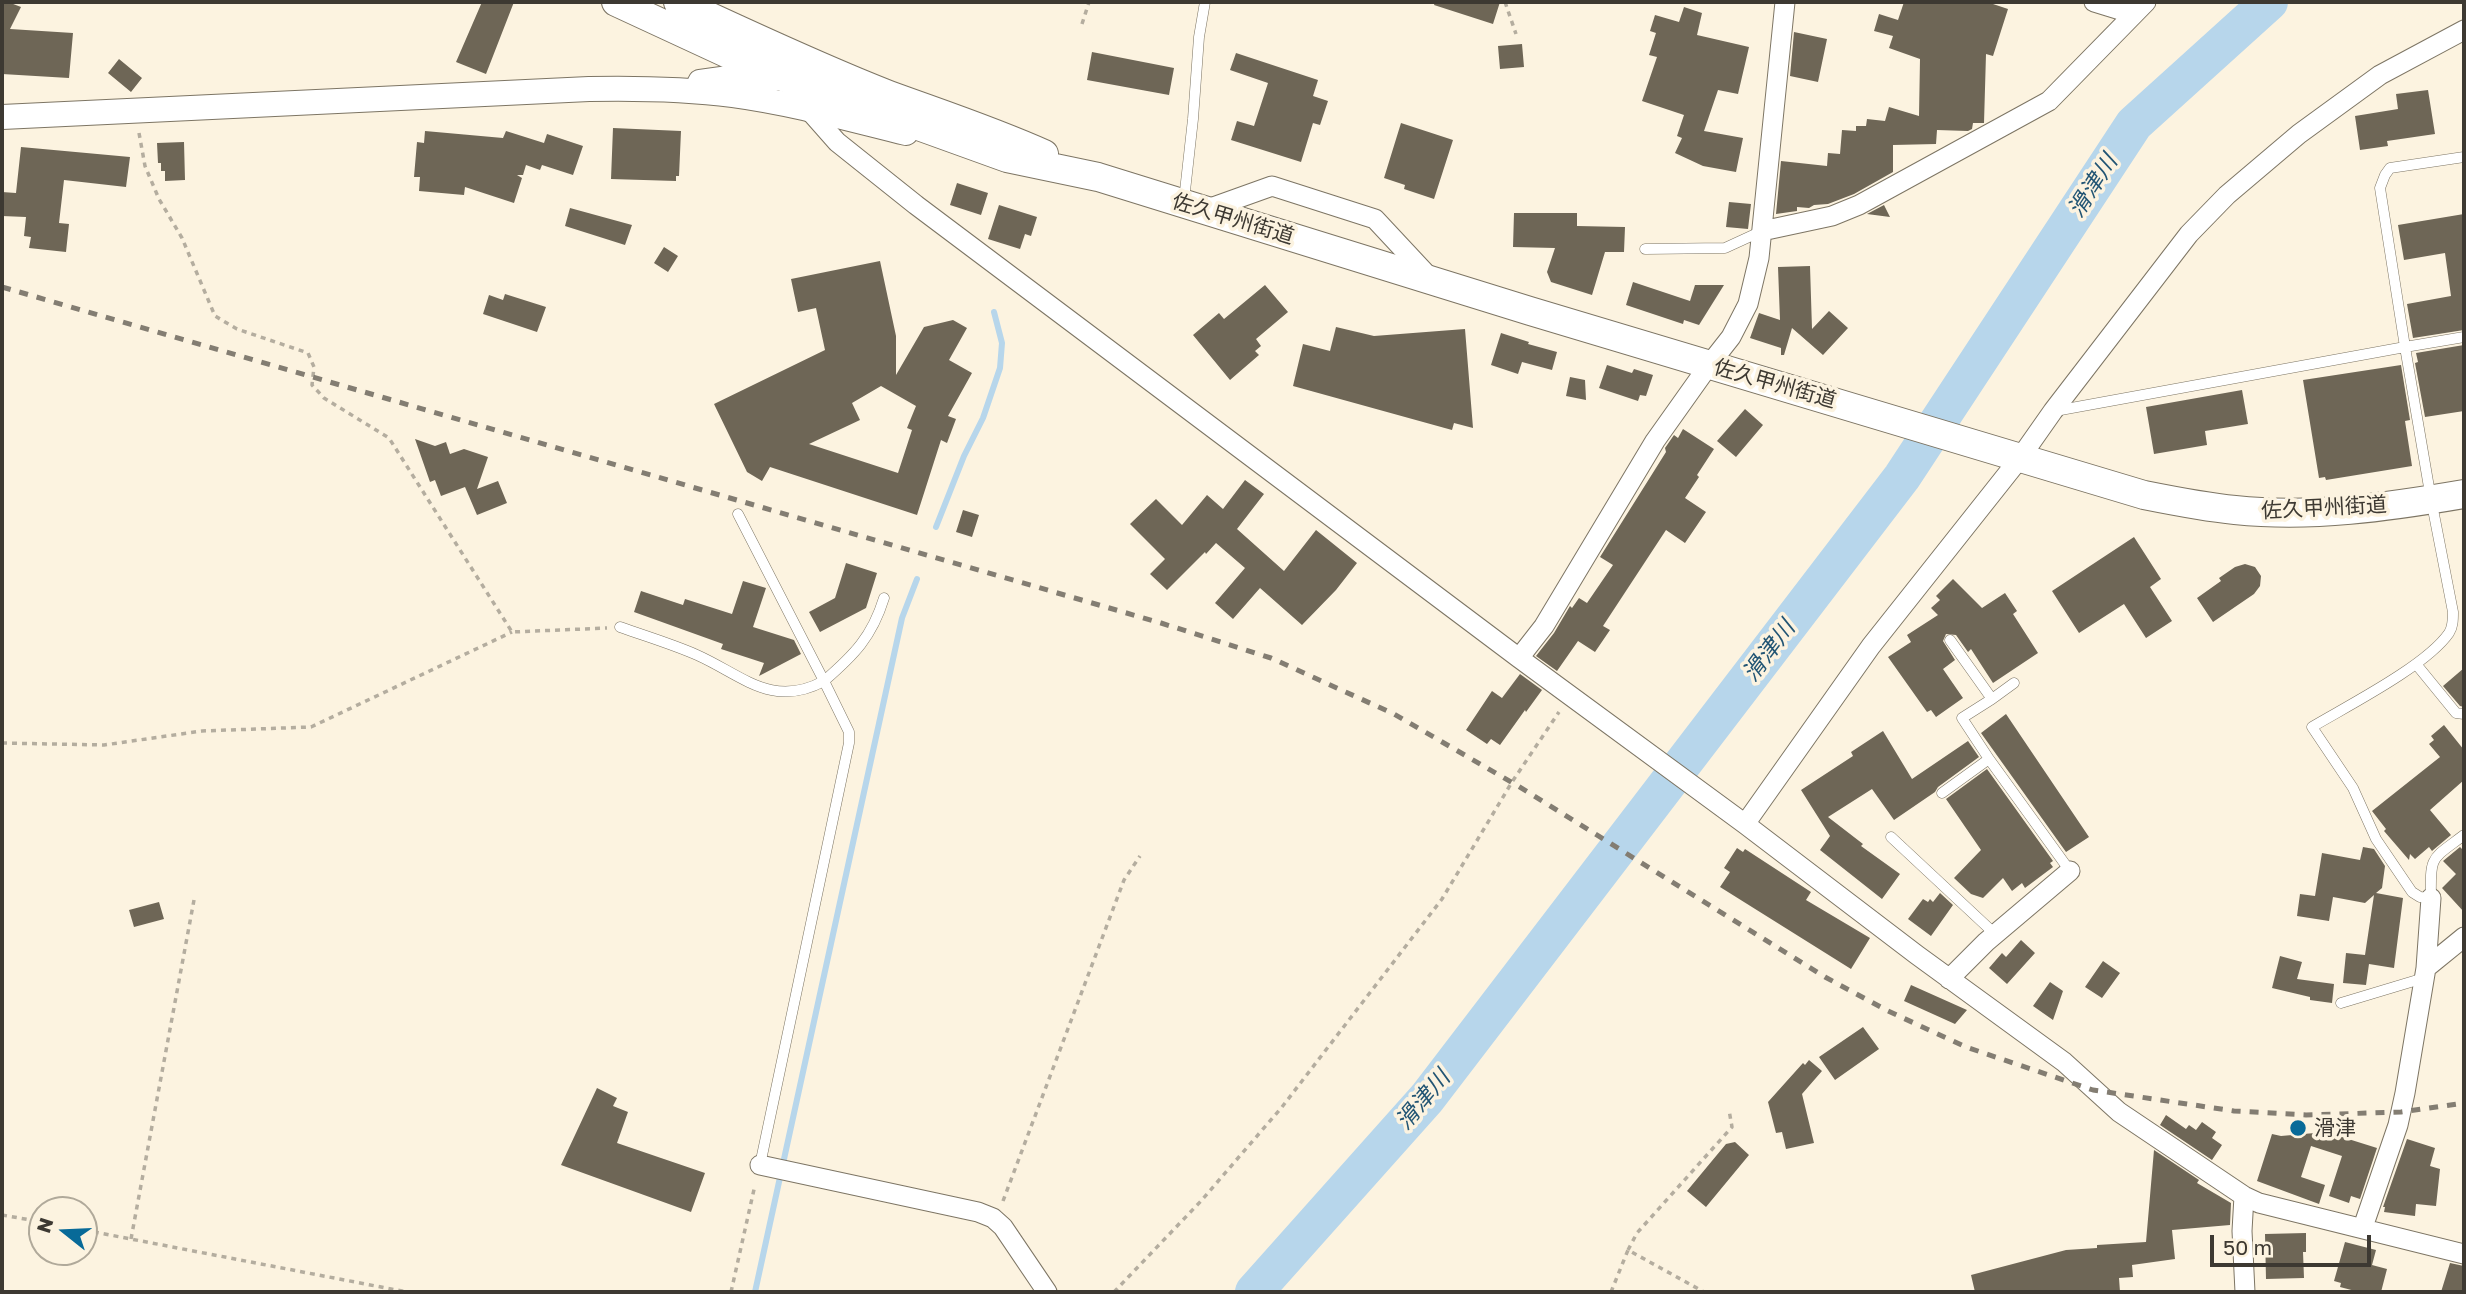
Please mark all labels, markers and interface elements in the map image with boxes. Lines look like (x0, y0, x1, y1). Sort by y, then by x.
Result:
water label: 滑津川 (2063, 150, 2123, 222)
street label: 佐久甲州街道 (1169, 189, 1297, 249)
street label: 佐久甲州街道 (1711, 355, 1839, 413)
street label: 佐久甲州街道 (2260, 492, 2388, 524)
water label: 滑津川 (1737, 615, 1801, 687)
water label: 滑津川 (1390, 1065, 1456, 1135)
place label: 滑津 (2314, 1115, 2356, 1141)
marker: 滑津 (2288, 1118, 2308, 1138)
north arrow (28, 1196, 98, 1266)
text: N (31, 1215, 58, 1235)
scale bar (2214, 1220, 2375, 1264)
text: 50 m (2223, 1234, 2272, 1260)

